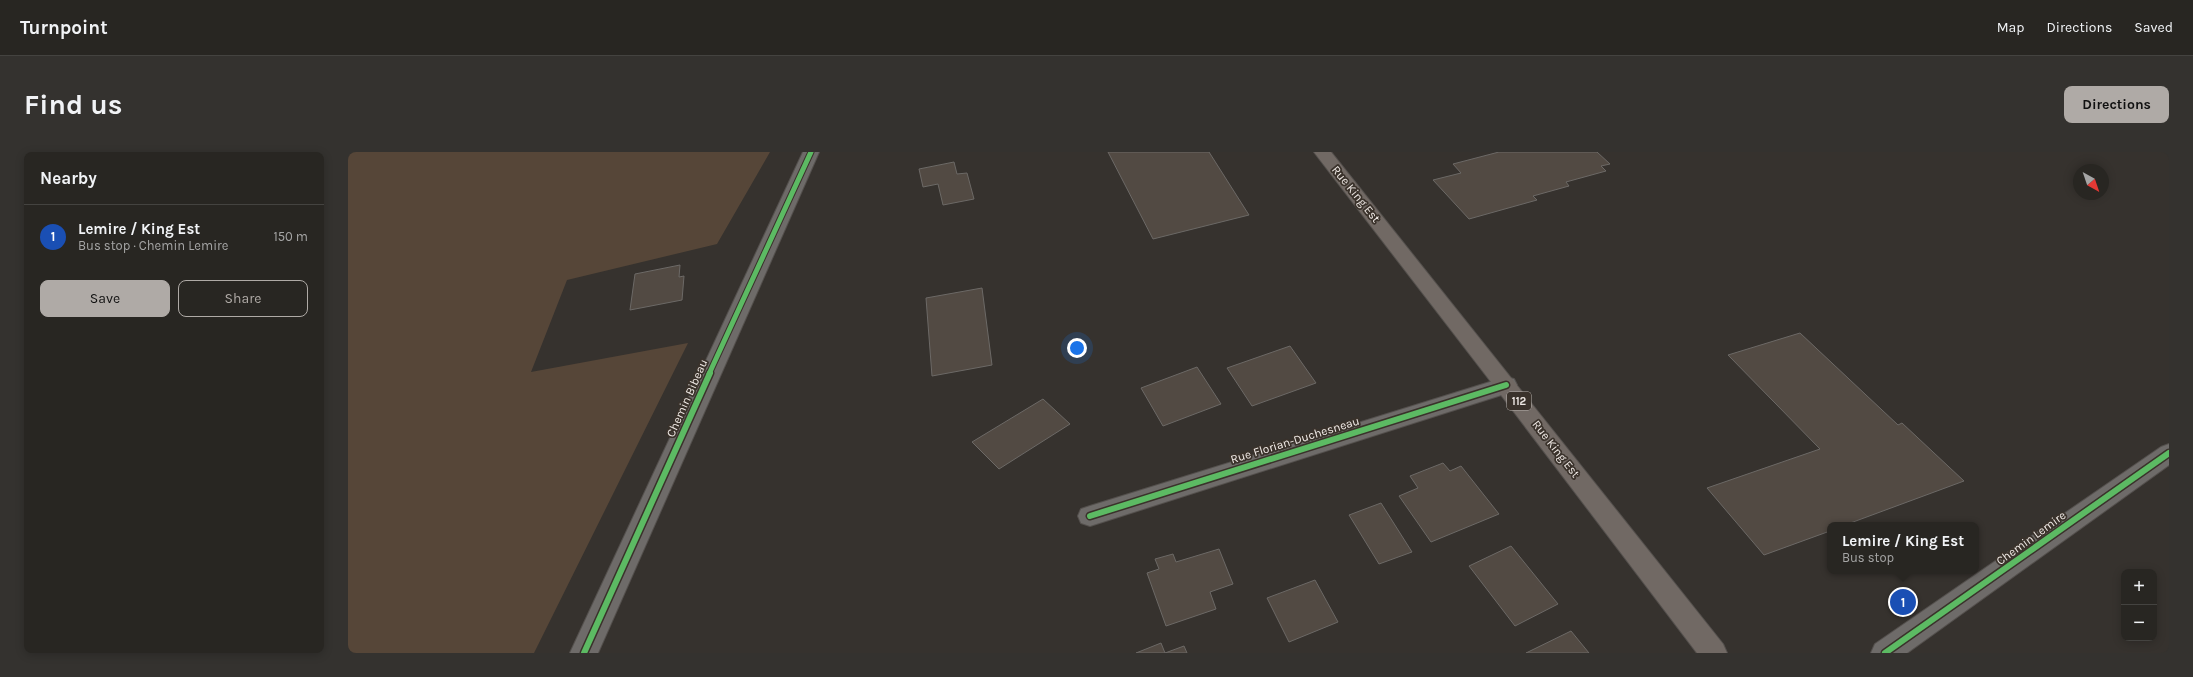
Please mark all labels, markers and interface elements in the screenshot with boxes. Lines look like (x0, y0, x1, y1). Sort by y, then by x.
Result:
text: Turnpoint (20, 17, 108, 39)
text: Map (1997, 19, 2025, 36)
text: Directions (2047, 19, 2112, 36)
text: Saved (2134, 19, 2173, 36)
button: Directions (2064, 86, 2169, 123)
text: Find us (24, 88, 123, 121)
street label: Rue King Est (1329, 163, 1383, 226)
north arrow (2073, 164, 2109, 200)
text: Nearby (40, 168, 97, 188)
text: Lemire / King Est (78, 220, 200, 238)
text: 1 (51, 229, 55, 244)
text: 150 m (273, 229, 308, 244)
text: Bus stop · Chemin Lemire (78, 238, 228, 253)
button: Save (40, 280, 170, 317)
button: Share (178, 280, 308, 317)
your location (1067, 338, 1087, 358)
street label: Chemin Bibeau (664, 357, 710, 439)
road number: 112 (1507, 392, 1531, 410)
street label: Rue Florian-Duchesneau (1229, 414, 1361, 466)
street label: Rue King Est (1529, 418, 1583, 481)
street label: Chemin Lemire (1993, 508, 2069, 568)
popup (1827, 522, 1979, 574)
text: Lemire / King Est (1842, 532, 1964, 550)
text: Bus stop (1842, 550, 1894, 565)
map controls (2121, 569, 2157, 641)
button: + (2121, 569, 2157, 605)
pin: 1 (1890, 587, 1916, 617)
button: − (2121, 605, 2157, 641)

